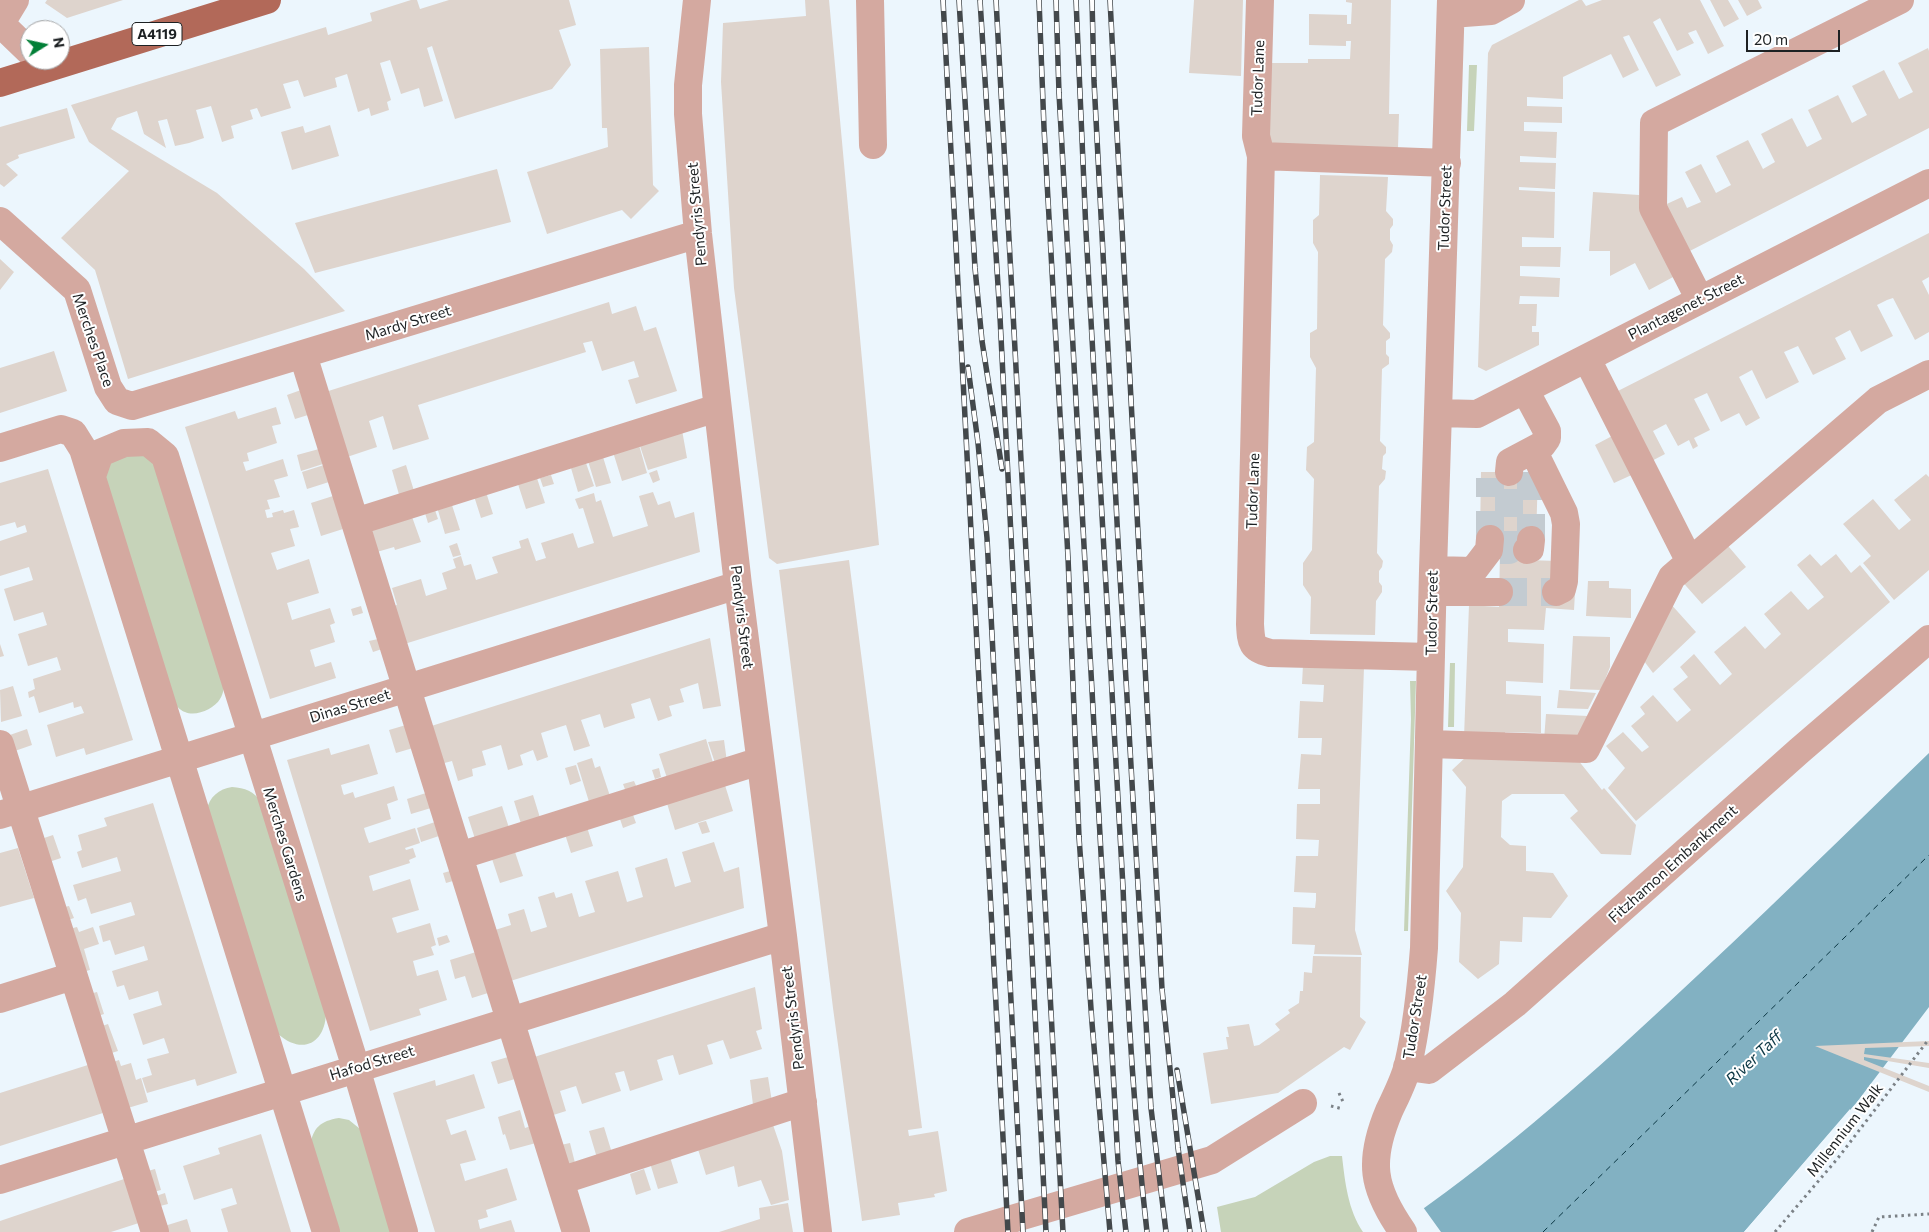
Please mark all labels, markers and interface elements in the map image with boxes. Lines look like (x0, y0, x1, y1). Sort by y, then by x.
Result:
north arrow (20, 20, 70, 70)
scale bar (1749, 20, 1843, 52)
road number: A4119 (132, 22, 182, 46)
text: 20 m (1754, 30, 1788, 48)
text: N (50, 36, 69, 49)
street label: Tudor Lane (1248, 40, 1268, 116)
street label: Pendyris Street (684, 161, 710, 267)
street label: Tudor Street (1435, 165, 1455, 251)
street label: Plantagenet Street (1625, 270, 1747, 344)
street label: Merches Place (69, 291, 117, 389)
street label: Mardy Street (363, 301, 453, 345)
street label: Tudor Lane (1243, 453, 1263, 529)
street label: Pendyris Street (727, 564, 757, 670)
street label: Tudor Street (1422, 570, 1442, 656)
street label: Dinas Street (307, 685, 393, 727)
street label: Merches Gardens (259, 785, 311, 903)
street label: Fitzhamon Embankment (1605, 801, 1741, 927)
street label: Pendyris Street (778, 965, 808, 1071)
street label: Tudor Street (1399, 973, 1431, 1061)
water label: River Taff (1722, 1027, 1786, 1089)
street label: Hafod Street (328, 1042, 416, 1084)
street label: Millennium Walk (1803, 1080, 1887, 1180)

